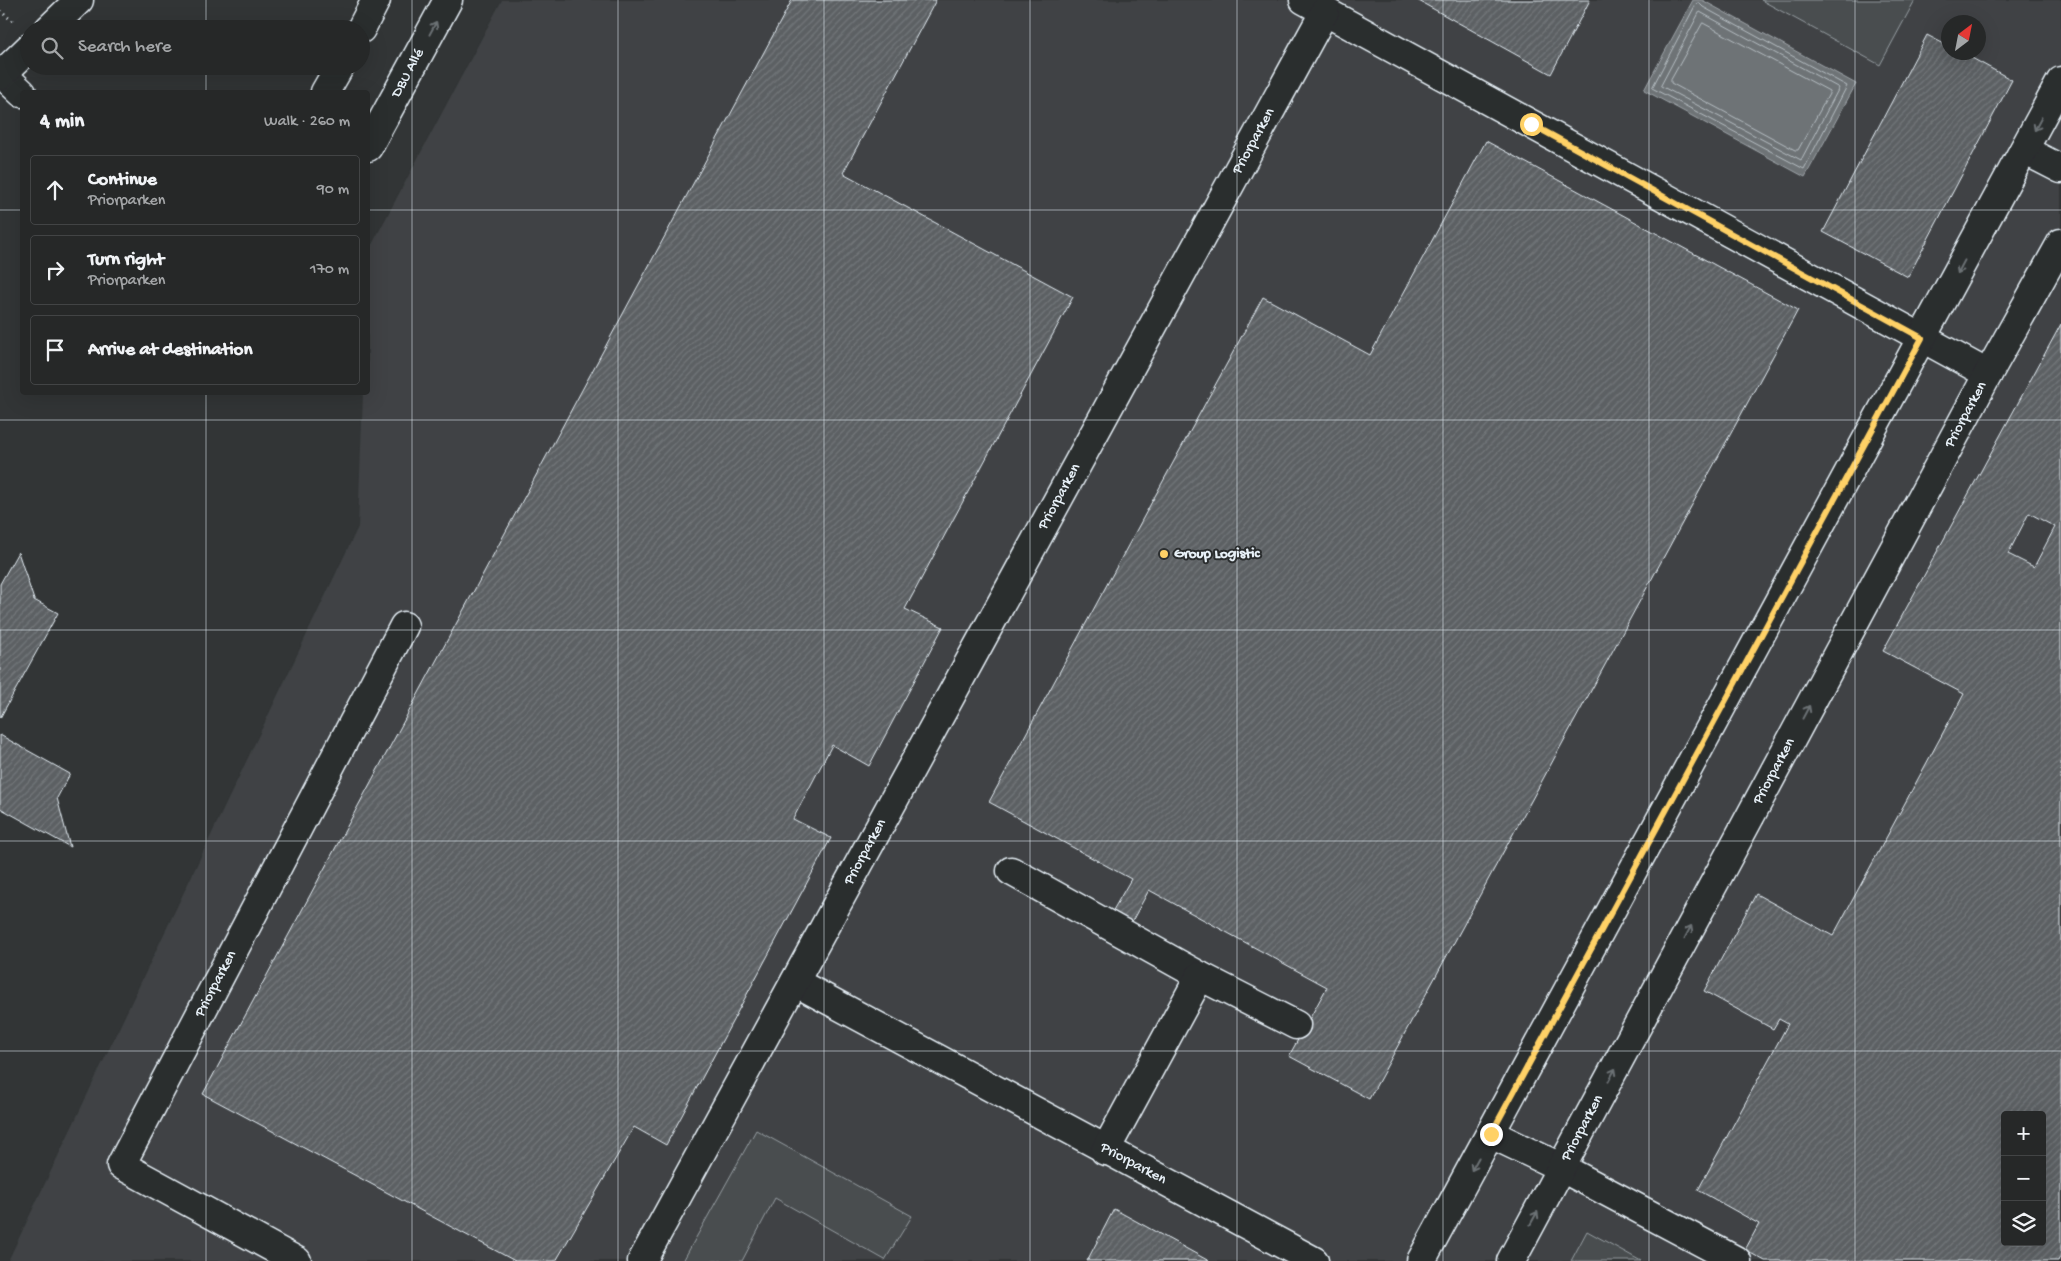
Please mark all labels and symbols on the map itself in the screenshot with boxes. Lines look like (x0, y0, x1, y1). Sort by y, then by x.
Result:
north arrow (1941, 15, 1986, 60)
one-way arrow (429, 21, 438, 36)
street label: DBU Allé (387, 45, 429, 102)
street label: Priorparken (1228, 105, 1279, 178)
route start (1520, 113, 1543, 136)
one-way arrow (2033, 116, 2043, 131)
one-way arrow (1956, 259, 1965, 274)
street label: Priorparken (1941, 378, 1991, 452)
street label: Priorparken (1034, 460, 1085, 534)
place label: Group Logistic (1174, 545, 1260, 563)
marker: Group Logistic (1158, 548, 1170, 560)
one-way arrow (1802, 705, 1812, 719)
street label: Priorparken (1749, 735, 1799, 808)
street label: Priorparken (840, 816, 891, 889)
one-way arrow (1684, 925, 1693, 940)
street label: Priorparken (191, 948, 241, 1021)
one-way arrow (1607, 1068, 1617, 1083)
street label: Priorparken (1557, 1092, 1608, 1165)
route end (1480, 1123, 1503, 1146)
street label: Priorparken (1096, 1138, 1169, 1189)
one-way arrow (1470, 1156, 1480, 1171)
one-way arrow (1530, 1211, 1540, 1226)

